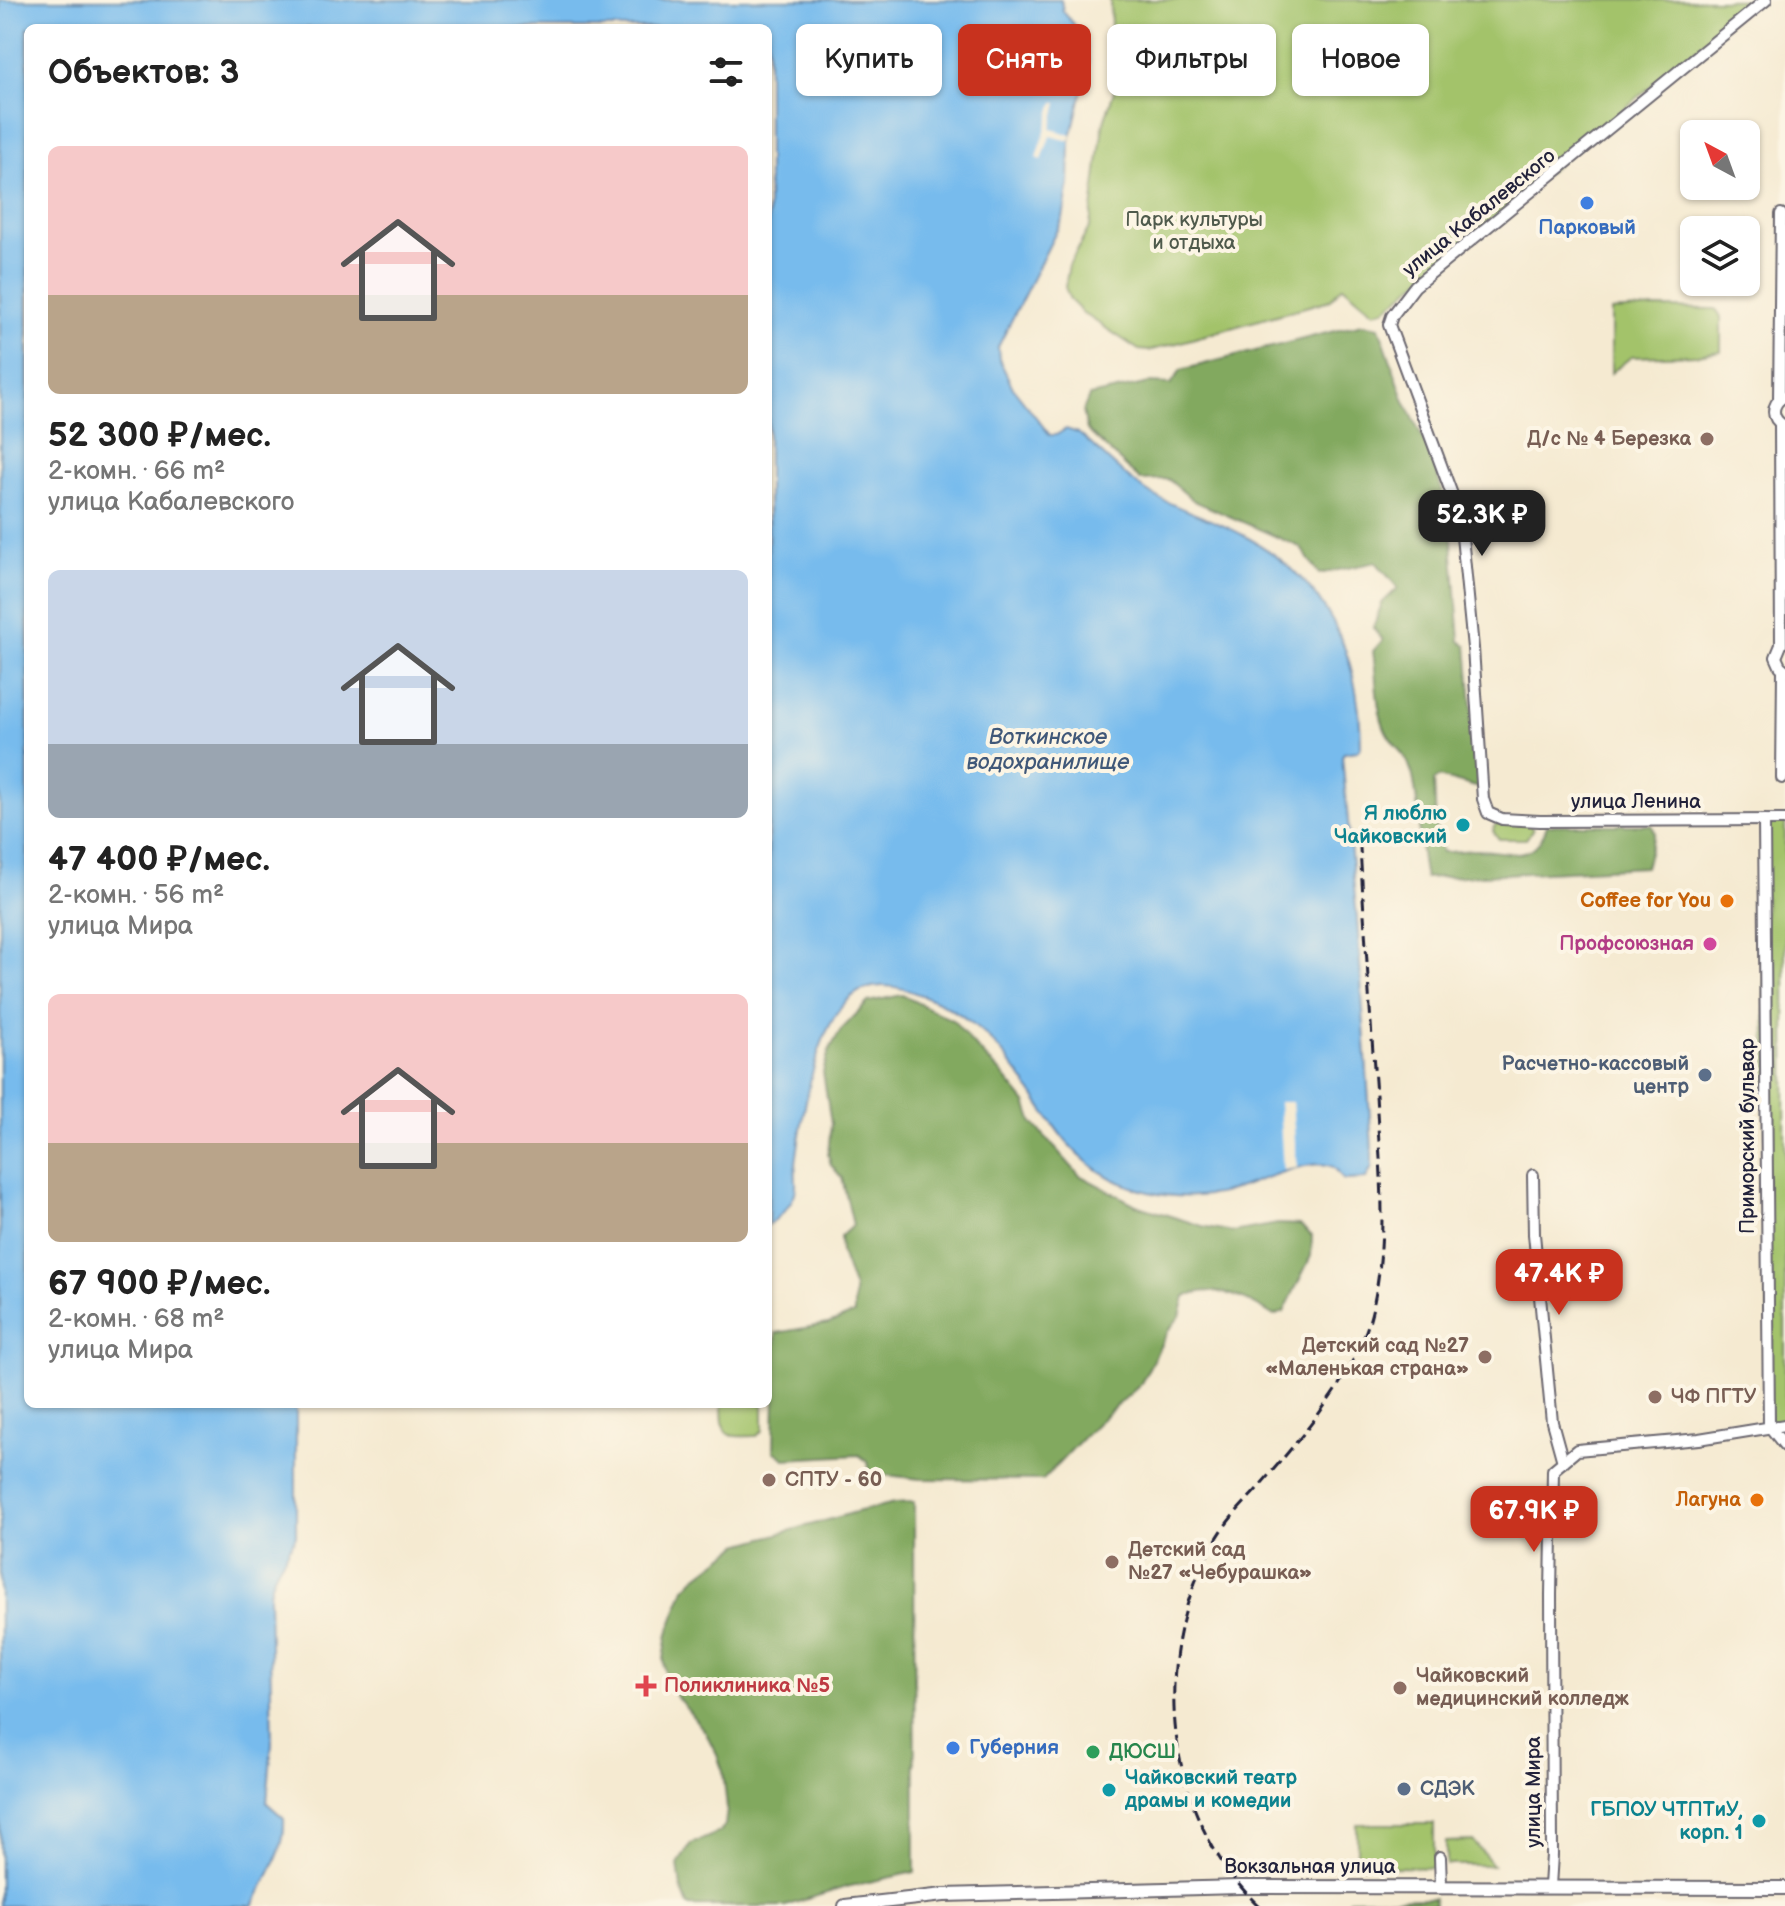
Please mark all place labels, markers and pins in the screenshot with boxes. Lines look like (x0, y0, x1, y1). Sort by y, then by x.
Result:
marker: Парковый (1578, 194, 1596, 212)
place label: Парковый (1538, 216, 1636, 240)
place label: Д/с № 4 Березка (1527, 427, 1691, 451)
marker: Д/с № 4 Березка (1698, 430, 1716, 448)
pin: 52.3K ₽ (1408, 490, 1556, 558)
place label: Я люблю Чайковский (1334, 802, 1447, 849)
marker: Я люблю Чайковский (1454, 816, 1472, 834)
place label: Coffee for You (1580, 889, 1711, 913)
marker: Coffee for You (1718, 892, 1736, 910)
place label: Профсоюзная (1559, 932, 1694, 956)
marker: Профсоюзная (1701, 935, 1719, 953)
place label: Расчетно-кассовый центр (1502, 1052, 1689, 1099)
marker: Расчетно-кассовый центр (1696, 1066, 1714, 1084)
pin: 47.4K ₽ (1485, 1249, 1633, 1317)
place label: Детский сад №27 «Маленькая страна» (1265, 1334, 1469, 1381)
marker: Детский сад №27 «Маленькая страна» (1476, 1348, 1494, 1366)
place label: ЧФ ПГТУ (1671, 1385, 1757, 1409)
marker: ЧФ ПГТУ (1646, 1388, 1664, 1406)
place label: СПТУ - 60 (785, 1468, 882, 1492)
marker: СПТУ - 60 (760, 1471, 778, 1489)
pin: 67.9K ₽ (1460, 1486, 1608, 1554)
place label: Лагуна (1675, 1488, 1741, 1512)
marker: Лагуна (1748, 1491, 1766, 1509)
place label: Детский сад №27 «Чебурашка» (1128, 1538, 1312, 1585)
marker: Детский сад №27 «Чебурашка» (1103, 1553, 1121, 1571)
place label: Чайковский медицинский колледж (1416, 1664, 1630, 1711)
place label: Поликлиника №5 (664, 1674, 830, 1698)
marker: Поликлиника №5 (635, 1675, 657, 1697)
marker: Чайковский медицинский колледж (1391, 1679, 1409, 1697)
place label: Губерния (969, 1736, 1059, 1760)
marker: Губерния (944, 1739, 962, 1757)
place label: ДЮСШ (1109, 1740, 1176, 1764)
marker: ДЮСШ (1084, 1743, 1102, 1761)
place label: Чайковский театр драмы и комедии (1124, 1766, 1297, 1813)
place label: СДЭК (1420, 1777, 1475, 1801)
marker: СДЭК (1395, 1780, 1413, 1798)
marker: Чайковский театр драмы и комедии (1100, 1781, 1118, 1799)
place label: ГБПОУ ЧТПТиУ, корп. 1 (1590, 1798, 1743, 1845)
marker: ГБПОУ ЧТПТиУ, корп. 1 (1750, 1812, 1768, 1830)

